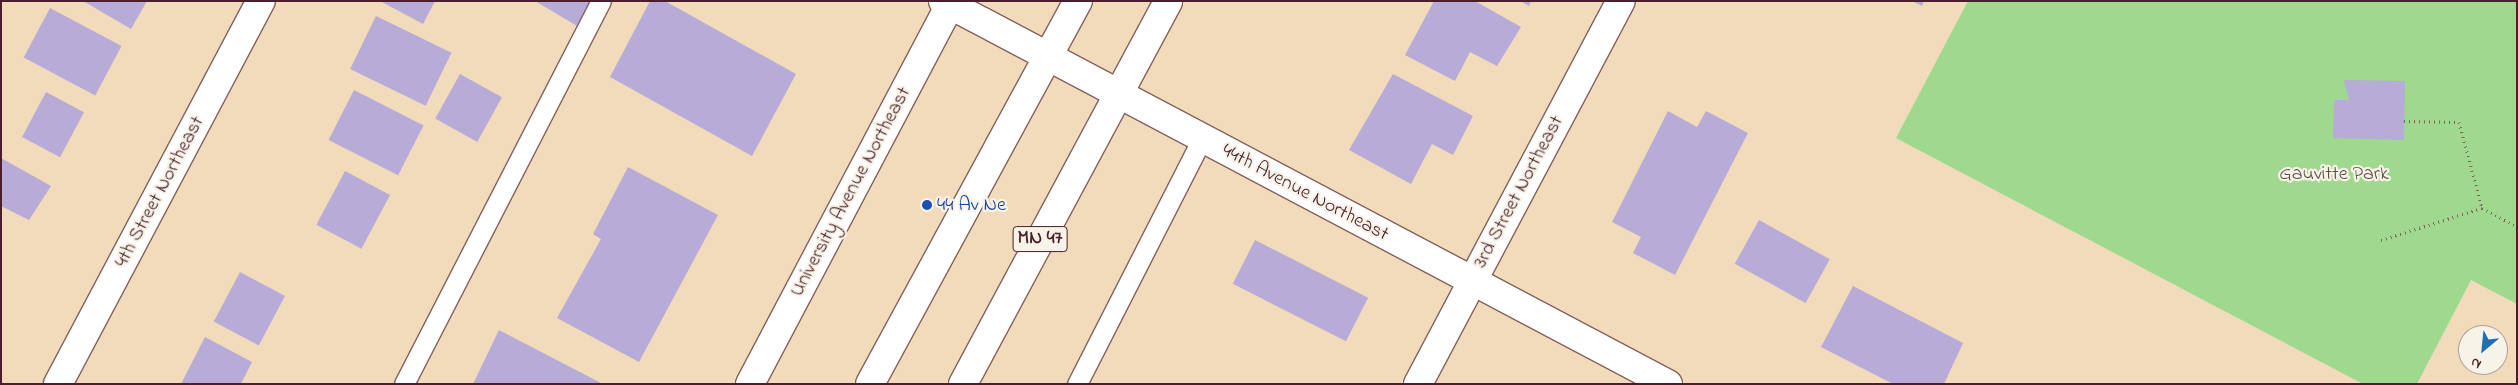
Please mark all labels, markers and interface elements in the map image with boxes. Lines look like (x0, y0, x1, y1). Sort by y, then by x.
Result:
street label: University Avenue Northeast (785, 83, 917, 301)
street label: 4th Street Northeast (110, 112, 210, 272)
street label: 3rd Street Northeast (1469, 112, 1569, 272)
street label: 44th Avenue Northeast (1217, 139, 1393, 247)
park label: Gauvitte Park (2279, 162, 2389, 186)
place label: 44 Av Ne (937, 193, 1006, 217)
marker: 44 Av Ne (921, 199, 933, 211)
road number: MN 47 (1012, 222, 1068, 255)
north arrow (2458, 325, 2508, 375)
text: N (2467, 351, 2485, 374)

